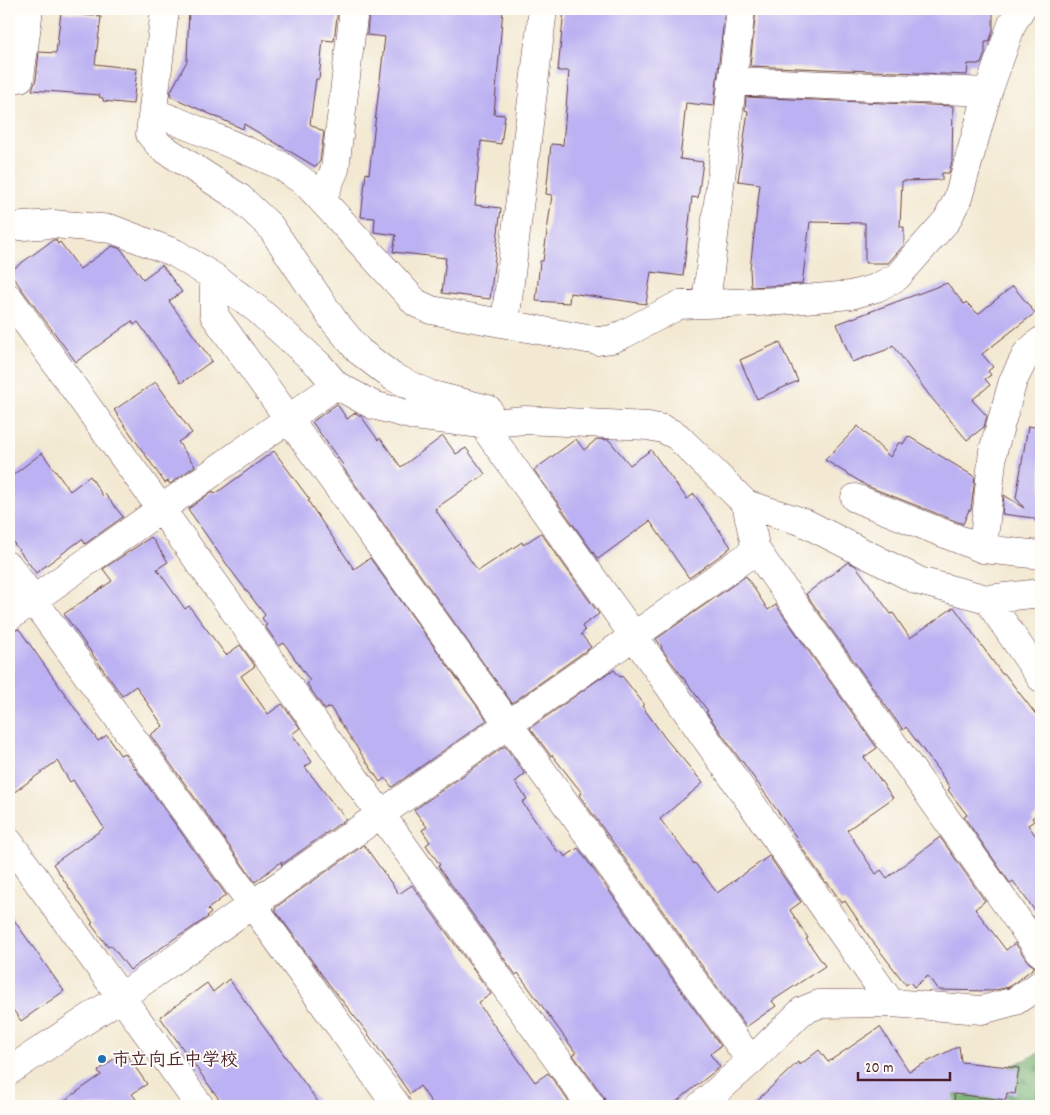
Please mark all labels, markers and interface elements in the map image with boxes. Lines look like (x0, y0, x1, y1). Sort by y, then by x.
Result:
place label: 市立向丘中学校 (112, 1049, 238, 1074)
scale bar (858, 1050, 950, 1082)
marker: 市立向丘中学校 (96, 1053, 108, 1065)
text: 20 m (865, 1058, 893, 1080)

